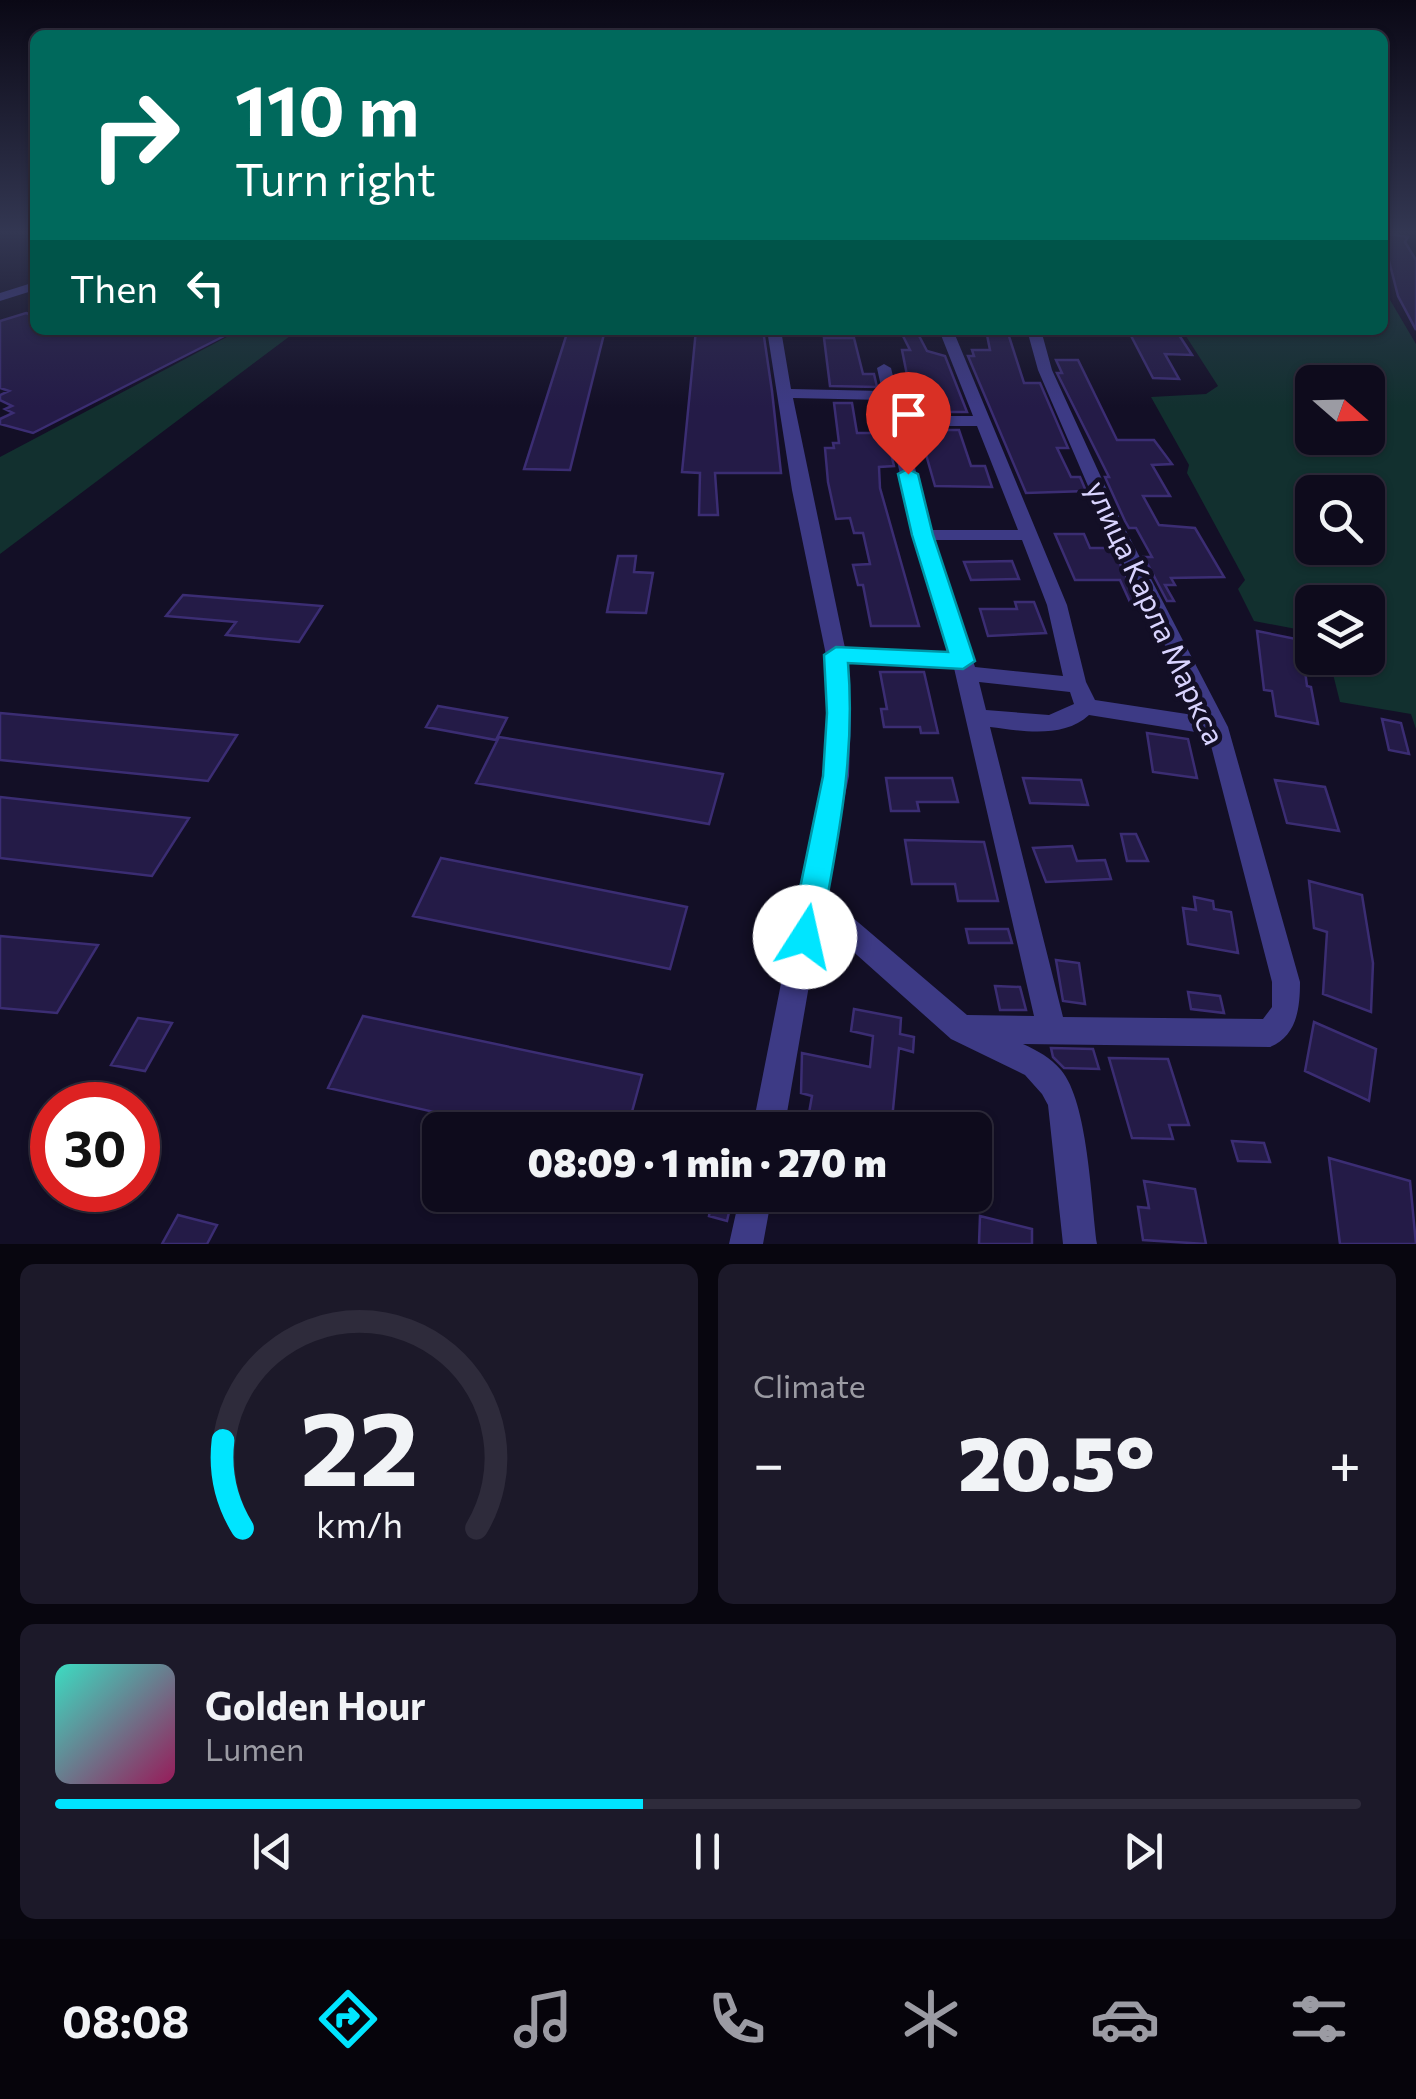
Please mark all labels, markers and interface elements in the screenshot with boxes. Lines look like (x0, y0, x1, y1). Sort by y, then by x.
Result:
text: 110 m (235, 65, 419, 150)
icon: right (70, 70, 200, 200)
text: Turn right (235, 150, 436, 205)
icon: left (178, 260, 233, 315)
text: Then (70, 264, 158, 311)
north arrow (1295, 365, 1385, 455)
map controls (1295, 365, 1385, 675)
pin (866, 372, 951, 475)
icon: arrive (881, 387, 936, 442)
street label: улица Карла Маркса (1080, 474, 1234, 750)
button: search (1295, 475, 1385, 565)
button: layers (1295, 585, 1385, 675)
position arrow (753, 885, 857, 989)
speed limit sign: 30 (30, 1082, 160, 1212)
text: 08:09 · 1 min · 270 m (527, 1138, 887, 1185)
text: Climate (753, 1365, 866, 1405)
text: 22 (300, 1380, 418, 1507)
text: 20.5° (958, 1415, 1155, 1506)
text: − (753, 1428, 784, 1495)
text: + (1329, 1428, 1361, 1495)
text: km/h (316, 1502, 402, 1545)
text: Golden Hour (205, 1681, 426, 1728)
text: Lumen (205, 1728, 304, 1768)
icon: previous (245, 1824, 300, 1879)
icon: pause (680, 1824, 735, 1879)
icon: next (1116, 1824, 1171, 1879)
icon: directions (313, 1984, 383, 2054)
icon: music (508, 1984, 578, 2054)
icon: phone (702, 1984, 772, 2054)
icon: climate (896, 1984, 966, 2054)
icon: car (1090, 1984, 1160, 2054)
icon: filters (1284, 1984, 1354, 2054)
text: 08:08 (62, 1992, 189, 2047)

